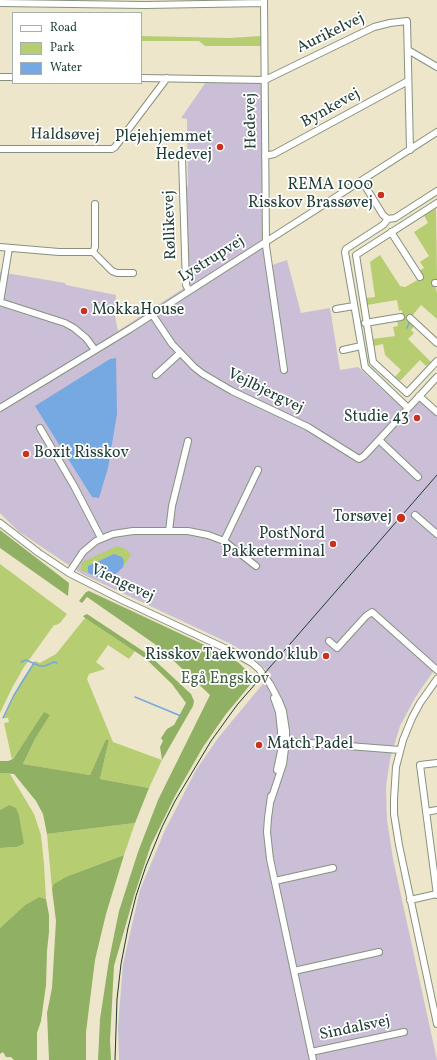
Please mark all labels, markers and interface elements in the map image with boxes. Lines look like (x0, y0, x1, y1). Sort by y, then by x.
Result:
street label: Aurikelvej (294, 9, 368, 59)
legend (12, 12, 142, 84)
text: Road (50, 20, 77, 36)
text: Park (50, 40, 75, 56)
text: Water (50, 60, 82, 76)
street label: Bynkevej (298, 85, 364, 133)
street label: Hedevej (242, 93, 262, 149)
street label: Haldsøvej (30, 126, 100, 146)
place label: Plejehjemmet Hedevej (115, 128, 212, 166)
marker: Plejehjemmet Hedevej (215, 142, 225, 152)
place label: REMA 1000 Risskov Brassøvej (248, 176, 373, 214)
street label: Røllikevej (160, 190, 182, 260)
marker: REMA 1000 Risskov Brassøvej (376, 190, 386, 200)
street label: Lystrupvej (175, 232, 249, 288)
place label: MokkaHouse (92, 301, 184, 321)
marker: MokkaHouse (79, 306, 89, 316)
street label: Vejlbjergvej (224, 365, 306, 419)
place label: Studie 43 (344, 408, 409, 428)
marker: Studie 43 (412, 413, 422, 423)
place label: Boxit Risskov (34, 444, 129, 464)
marker: Boxit Risskov (21, 449, 31, 459)
place label: Torsøvej (333, 508, 392, 528)
marker: Torsøvej (395, 512, 407, 524)
place label: PostNord Pakketerminal (222, 525, 325, 563)
marker: PostNord Pakketerminal (328, 539, 338, 549)
street label: Viengevej (87, 561, 157, 607)
place label: Risskov Taekwondo klub (145, 646, 318, 666)
marker: Risskov Taekwondo klub (321, 651, 331, 661)
park label: Egå Engskov (181, 670, 269, 690)
place label: Match Padel (267, 735, 353, 755)
marker: Match Padel (254, 740, 264, 750)
street label: Sindalsvej (318, 1012, 392, 1046)

